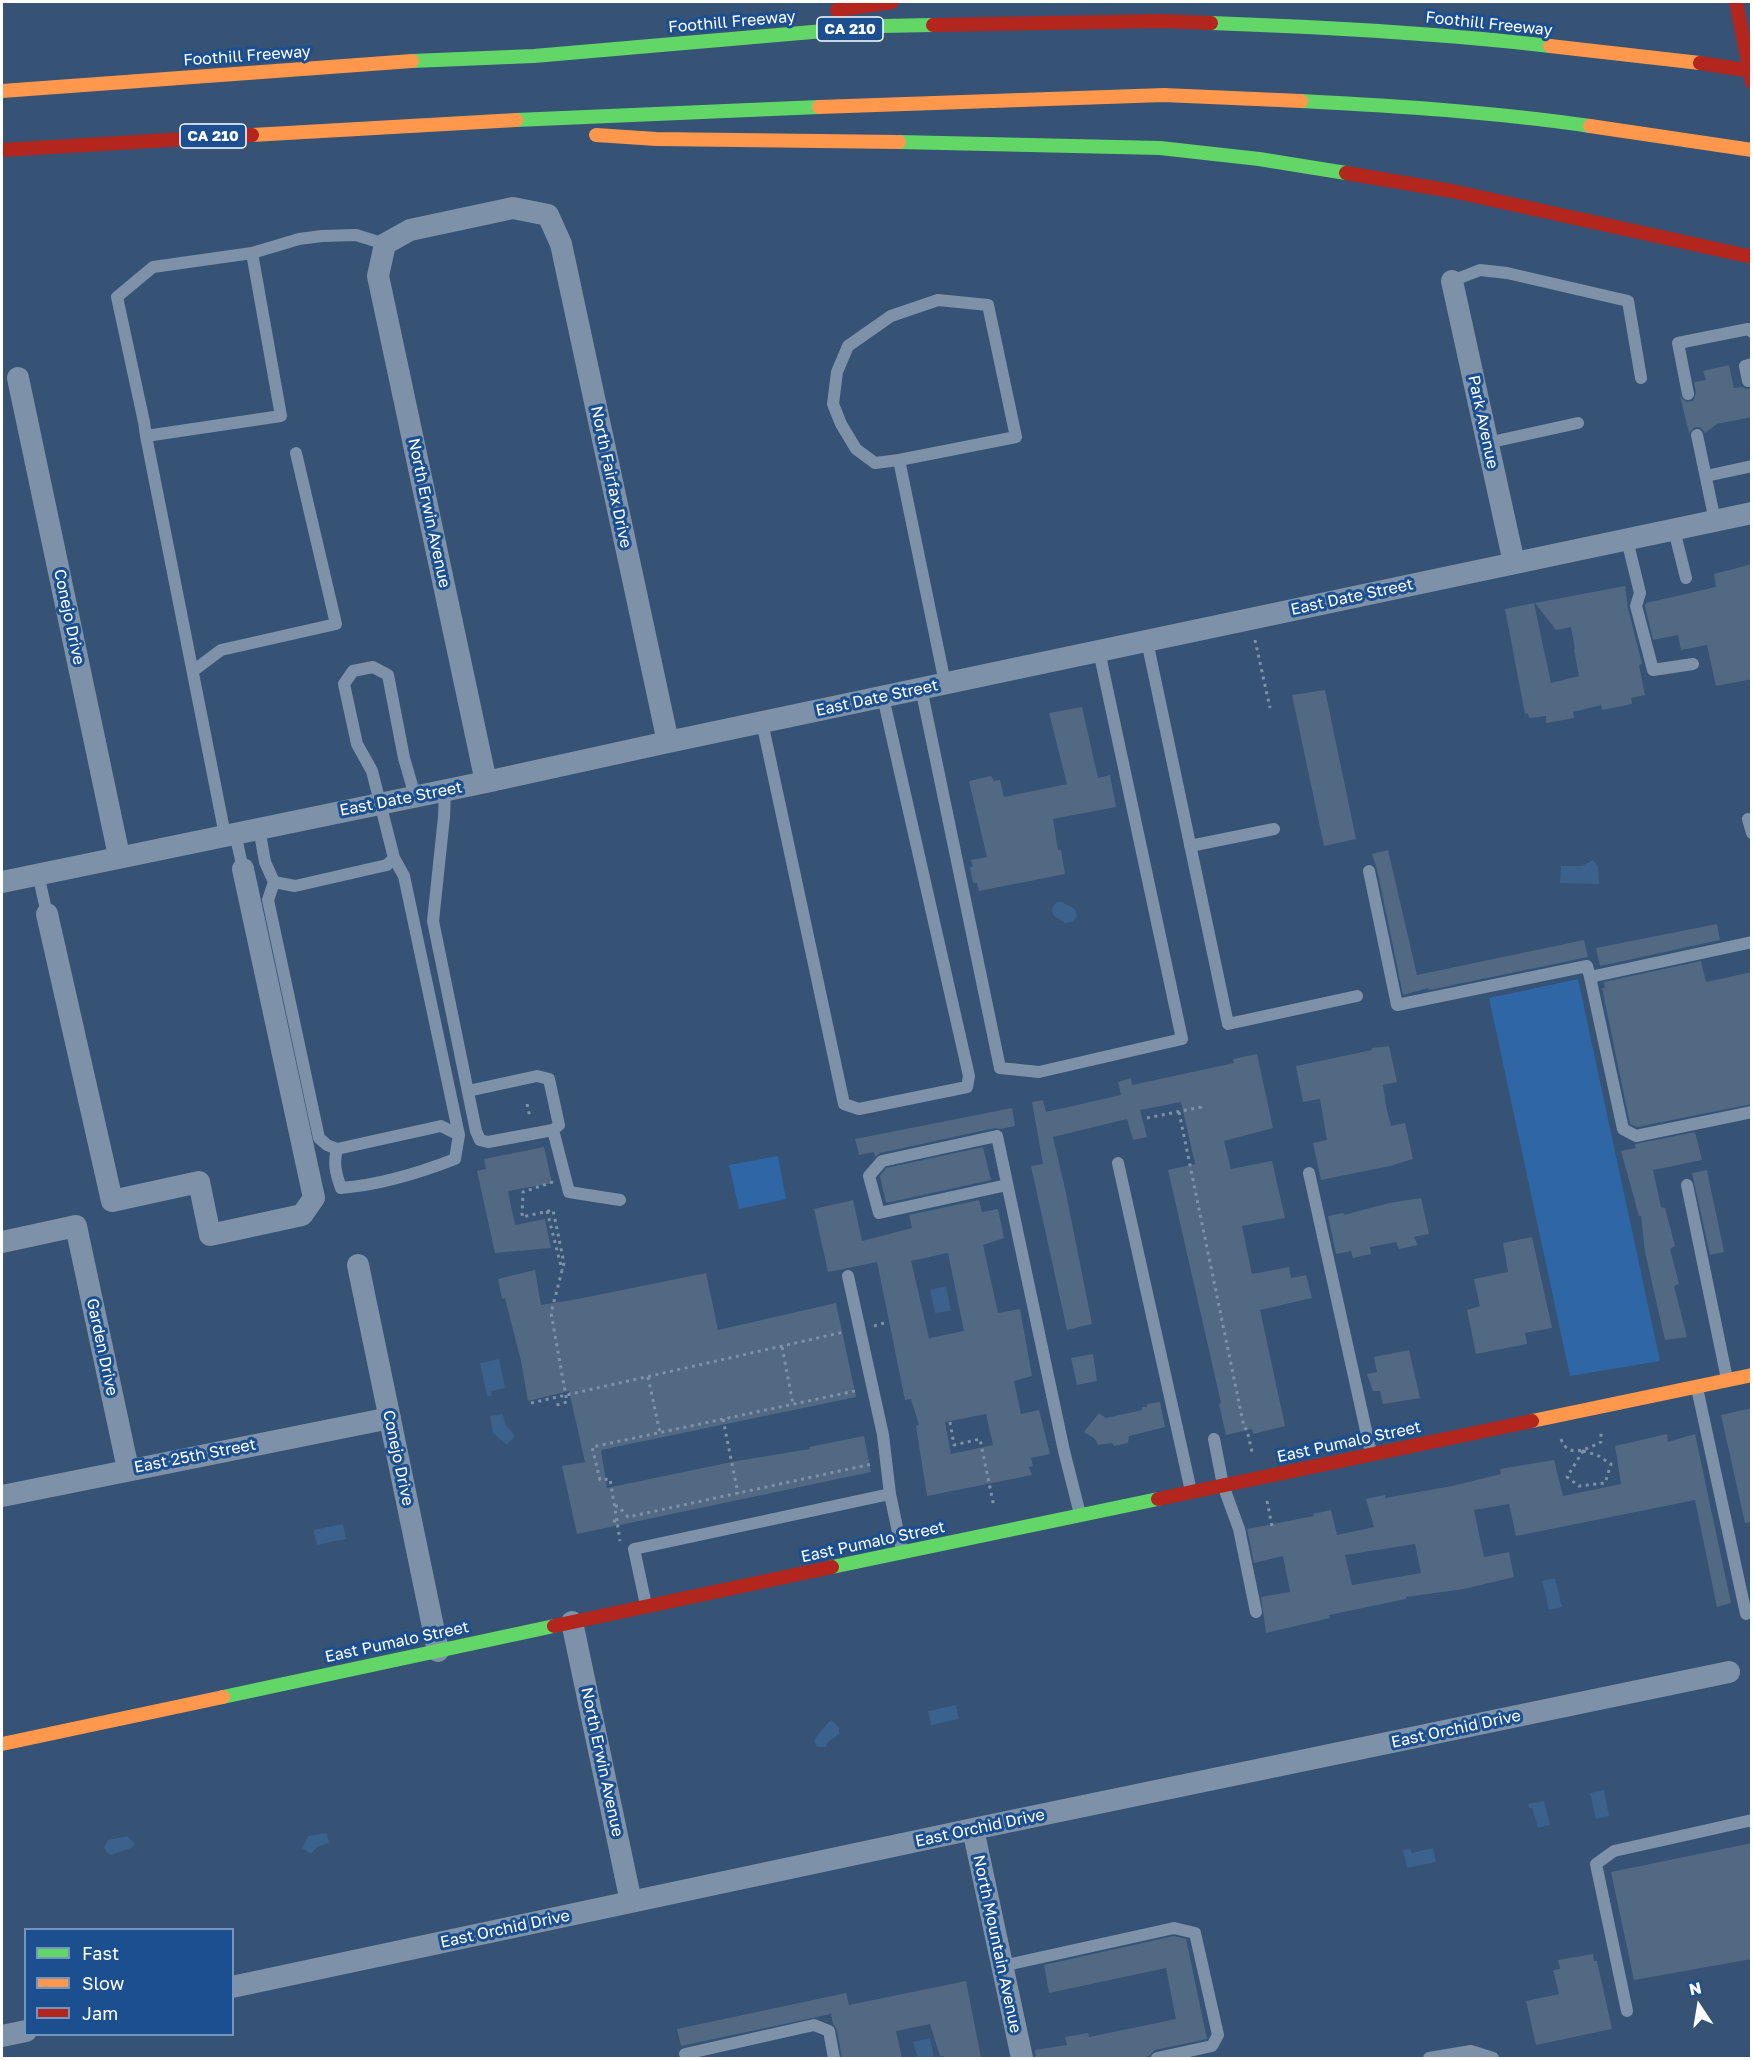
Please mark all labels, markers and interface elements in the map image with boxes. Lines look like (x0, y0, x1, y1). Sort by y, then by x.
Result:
street label: Foothill Freeway (668, 7, 796, 37)
street label: Foothill Freeway (1425, 8, 1553, 40)
road number: CA 210 (817, 17, 883, 41)
street label: Foothill Freeway (183, 42, 311, 70)
road number: CA 210 (180, 124, 246, 148)
street label: Park Avenue (1464, 373, 1502, 471)
street label: North Fairfax Drive (587, 404, 635, 550)
street label: North Erwin Avenue (404, 436, 454, 590)
street label: Conejo Drive (50, 567, 88, 667)
street label: East Date Street (1289, 575, 1415, 619)
street label: East Date Street (814, 676, 940, 720)
street label: East Date Street (338, 778, 464, 820)
street label: Garden Drive (82, 1297, 122, 1397)
street label: Conejo Drive (379, 1408, 417, 1508)
street label: East Pumalo Street (1275, 1417, 1423, 1467)
street label: East 25th Street (132, 1435, 258, 1477)
street label: East Pumalo Street (799, 1517, 947, 1567)
street label: East Pumalo Street (323, 1617, 471, 1667)
street label: North Erwin Avenue (577, 1685, 627, 1839)
street label: East Orchid Drive (1390, 1706, 1522, 1752)
street label: East Orchid Drive (914, 1805, 1046, 1851)
street label: North Mountain Avenue (969, 1853, 1025, 2035)
street label: East Orchid Drive (439, 1906, 571, 1952)
legend (24, 1928, 234, 2036)
text: Fast (82, 1942, 119, 1964)
text: Slow (82, 1972, 124, 1994)
north arrow (1669, 1976, 1729, 2036)
text: N (1687, 1977, 1703, 1999)
text: Jam (82, 2002, 118, 2024)

